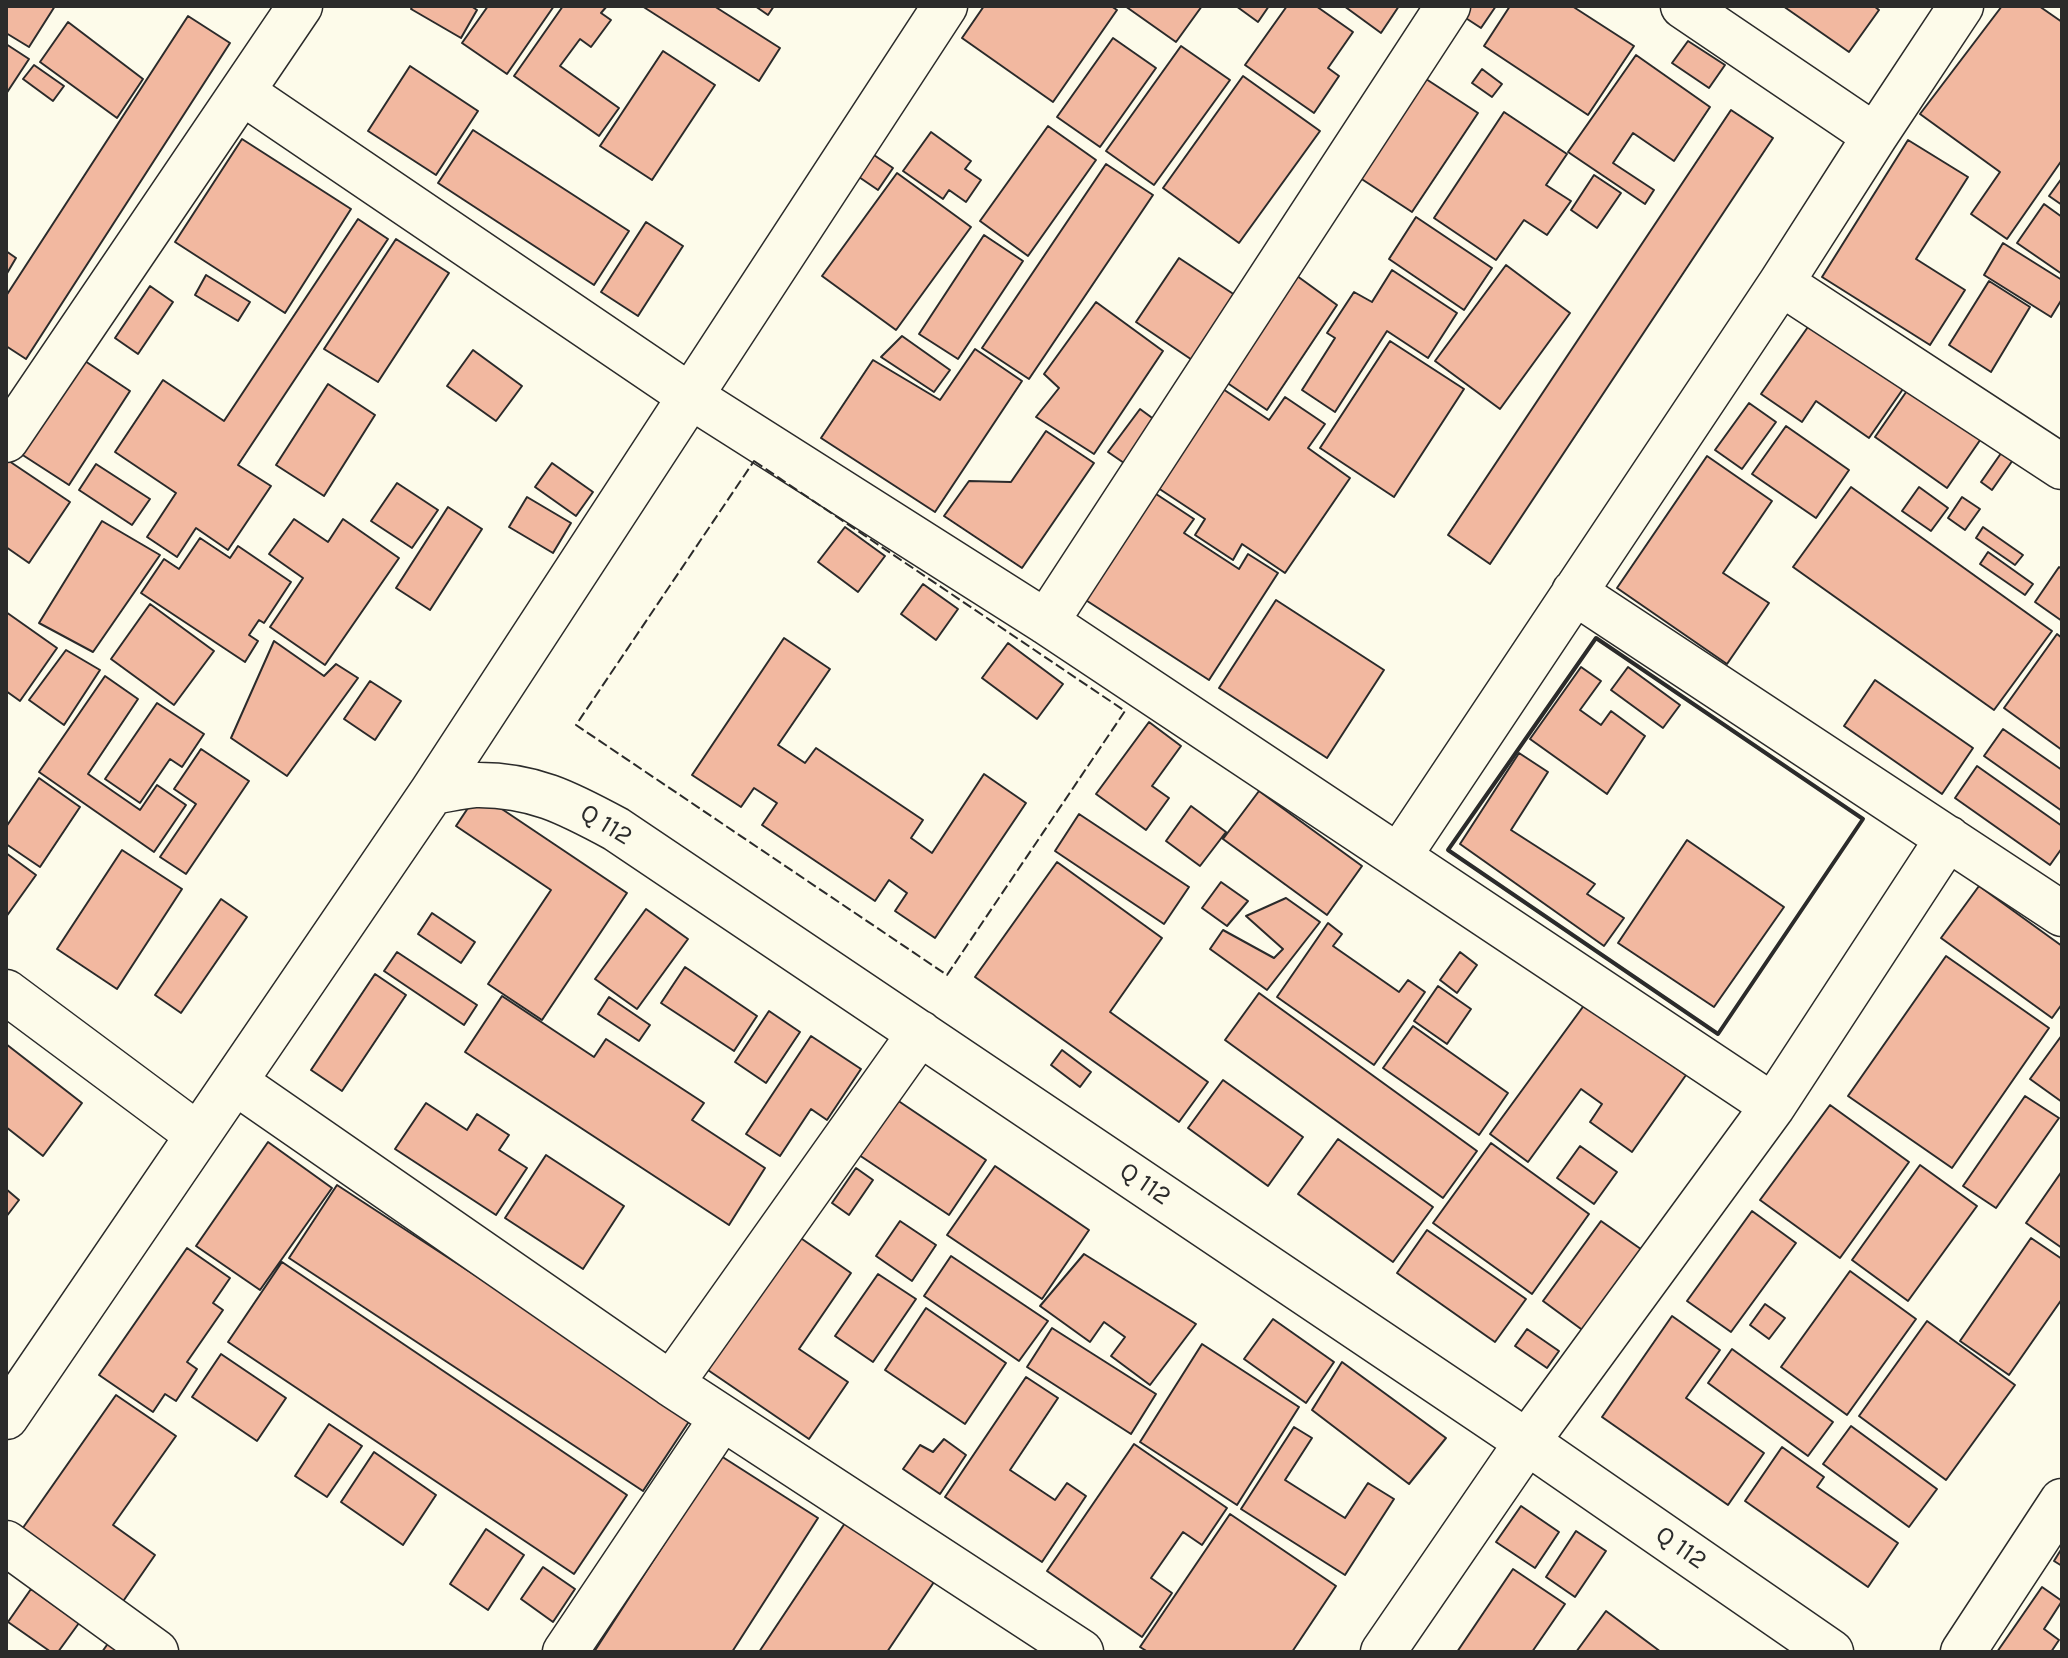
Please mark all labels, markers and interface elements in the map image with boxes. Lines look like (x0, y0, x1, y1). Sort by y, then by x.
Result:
street label: Q 112 (574, 797, 638, 853)
street label: Q 112 (1113, 1156, 1177, 1212)
street label: Q 112 (1649, 1519, 1713, 1577)

